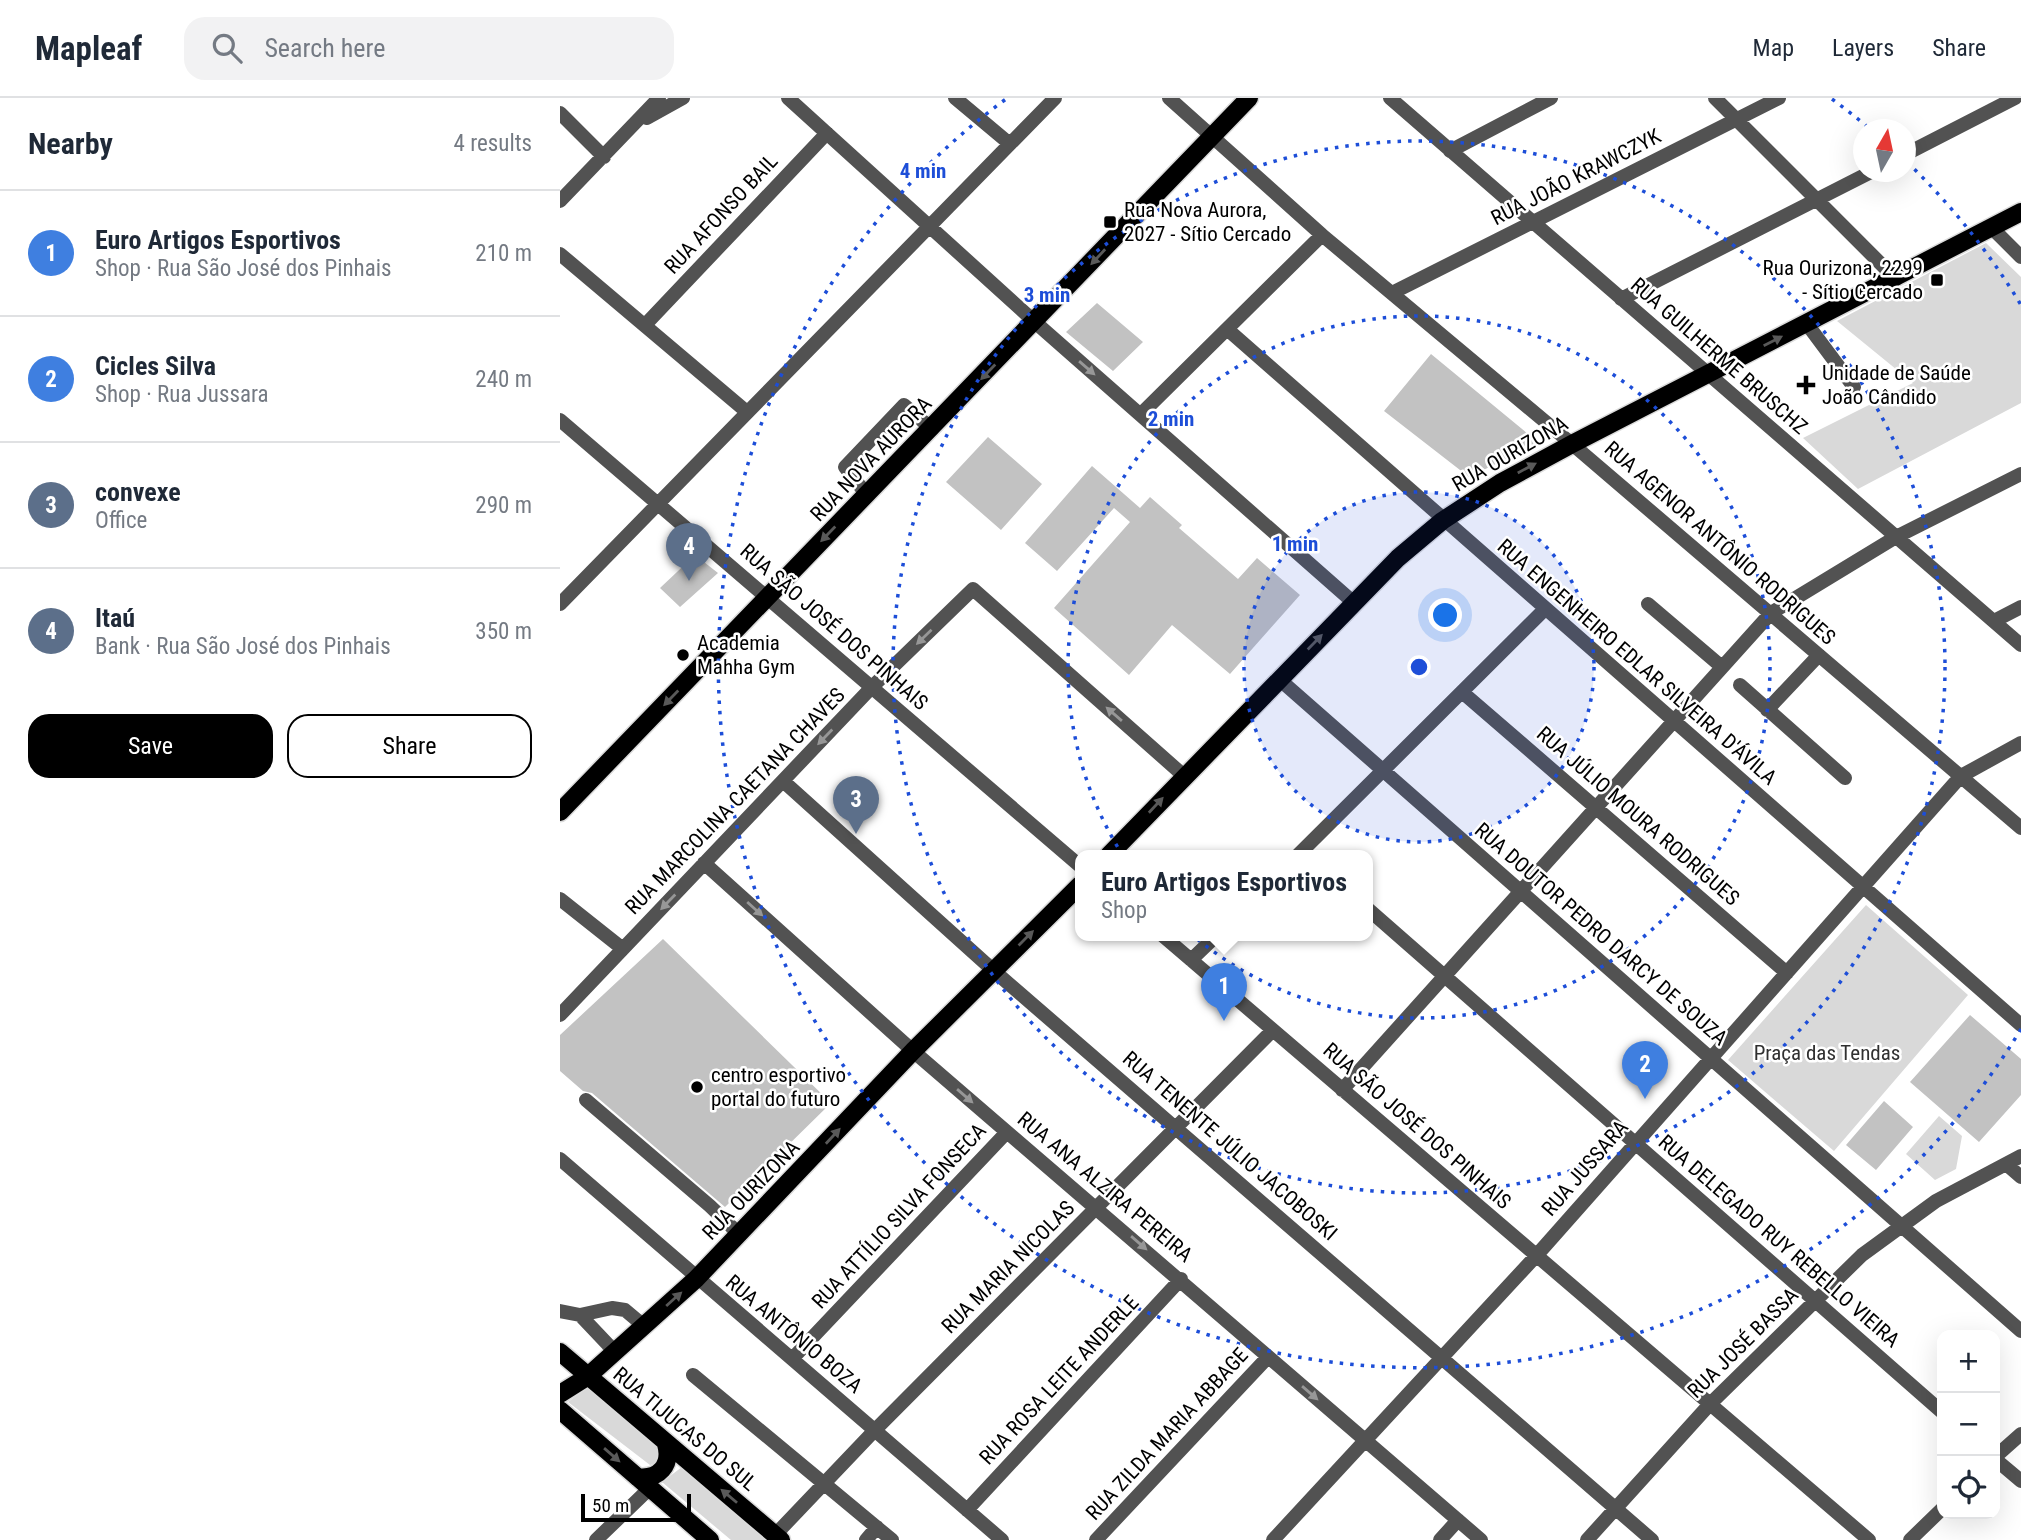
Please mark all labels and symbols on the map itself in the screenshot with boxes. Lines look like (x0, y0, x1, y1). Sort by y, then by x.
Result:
north arrow (1853, 119, 1916, 182)
street label: RUA JOÃO KRAWCZYK (1487, 124, 1665, 230)
street label: RUA AFONSO BAIL (659, 149, 783, 279)
text: 4 min (900, 159, 946, 183)
place label: Rua Nova Aurora, 2027 - Sítio Cercado (1124, 198, 1291, 246)
marker: Rua Nova Aurora, 2027 - Sítio Cercado (1102, 214, 1118, 230)
one-way arrow (1090, 248, 1107, 265)
place label: Rua Ourizona, 2299 - Sítio Cercado (1763, 256, 1923, 304)
marker: Rua Ourizona, 2299 - Sítio Cercado (1929, 272, 1945, 288)
street label: RUA GUILHERME BRUSCHZ (1626, 273, 1812, 439)
text: 3 min (1024, 283, 1070, 307)
one-way arrow (1763, 336, 1783, 347)
one-way arrow (1078, 360, 1096, 376)
place label: Unidade de Saúde João Cândido (1822, 361, 1971, 409)
one-way arrow (979, 363, 996, 380)
marker: Unidade de Saúde João Cândido (1796, 375, 1816, 395)
street label: RUA NOVA AURORA (805, 392, 937, 526)
text: 2 min (1148, 407, 1194, 431)
street label: RUA OURIZONA (1448, 411, 1572, 497)
street label: RUA AGENOR ANTÔNIO RODRIGUES (1600, 436, 1840, 650)
one-way arrow (1518, 462, 1537, 474)
pin: 4 (666, 523, 712, 581)
one-way arrow (821, 525, 837, 542)
text: 1 min (1272, 532, 1318, 556)
street label: RUA ENGENHEIRO EDLAR SILVEIRA D'ÁVILA (1493, 534, 1781, 790)
street label: RUA SÃO JOSÉ DOS PINHAIS (735, 539, 933, 715)
your location (1428, 598, 1462, 632)
one-way arrow (915, 628, 932, 645)
place label: Academia Mahha Gym (697, 631, 795, 679)
one-way arrow (1306, 634, 1322, 651)
marker: Academia Mahha Gym (675, 647, 691, 663)
centre of rings (1407, 655, 1431, 679)
street label: RUA MARCOLINA CAETANA CHAVES (620, 683, 850, 919)
one-way arrow (663, 689, 679, 706)
one-way arrow (1105, 706, 1123, 722)
street label: RUA JÚLIO MOURA RODRIGUES (1532, 722, 1744, 911)
one-way arrow (817, 728, 833, 745)
pin: 3 (833, 776, 879, 834)
one-way arrow (1147, 797, 1163, 814)
street label: RUA DOUTOR PEDRO DARCY DE SOUZA (1470, 818, 1732, 1050)
one-way arrow (660, 893, 676, 911)
one-way arrow (746, 901, 764, 917)
one-way arrow (1018, 930, 1035, 947)
pin: 1 (1201, 963, 1247, 1021)
street label: RUA SÃO JOSÉ DOS PINHAIS (1318, 1038, 1516, 1214)
pin: 2 (1622, 1041, 1668, 1099)
park label: Praça das Tendas (1754, 1041, 1900, 1065)
street label: RUA TENENTE JÚLIO JACOBOSKI (1118, 1046, 1342, 1246)
place label: centro esportivo portal do futuro (711, 1063, 846, 1111)
marker: centro esportivo portal do futuro (689, 1079, 705, 1095)
one-way arrow (956, 1088, 974, 1104)
street label: RUA ANA ALZIRA PEREIRA (1013, 1107, 1197, 1267)
street label: RUA JUSSARA (1537, 1115, 1633, 1221)
street label: RUA ATTÍLIO SILVA FONSECA (807, 1119, 991, 1313)
one-way arrow (825, 1128, 841, 1145)
street label: RUA DELEGADO RUY REBELLO VIEIRA (1654, 1130, 1904, 1352)
street label: RUA OURIZONA (698, 1135, 804, 1245)
street label: RUA MARIA NICOLAS (937, 1196, 1079, 1338)
one-way arrow (1130, 1235, 1147, 1250)
street label: RUA ANTÔNIO BOZA (721, 1270, 867, 1398)
street label: RUA JOSÉ BASSA (1683, 1283, 1803, 1403)
one-way arrow (665, 1291, 683, 1307)
street label: RUA ROSA LEITE ANDERLE (975, 1291, 1143, 1469)
street label: RUA ZILDA MARIA ABBAGE (1081, 1343, 1253, 1525)
street label: RUA TIJUCAS DO SUL (609, 1362, 761, 1496)
one-way arrow (1301, 1385, 1318, 1400)
one-way arrow (603, 1447, 620, 1462)
one-way arrow (720, 1489, 737, 1504)
scale bar (581, 1491, 691, 1523)

